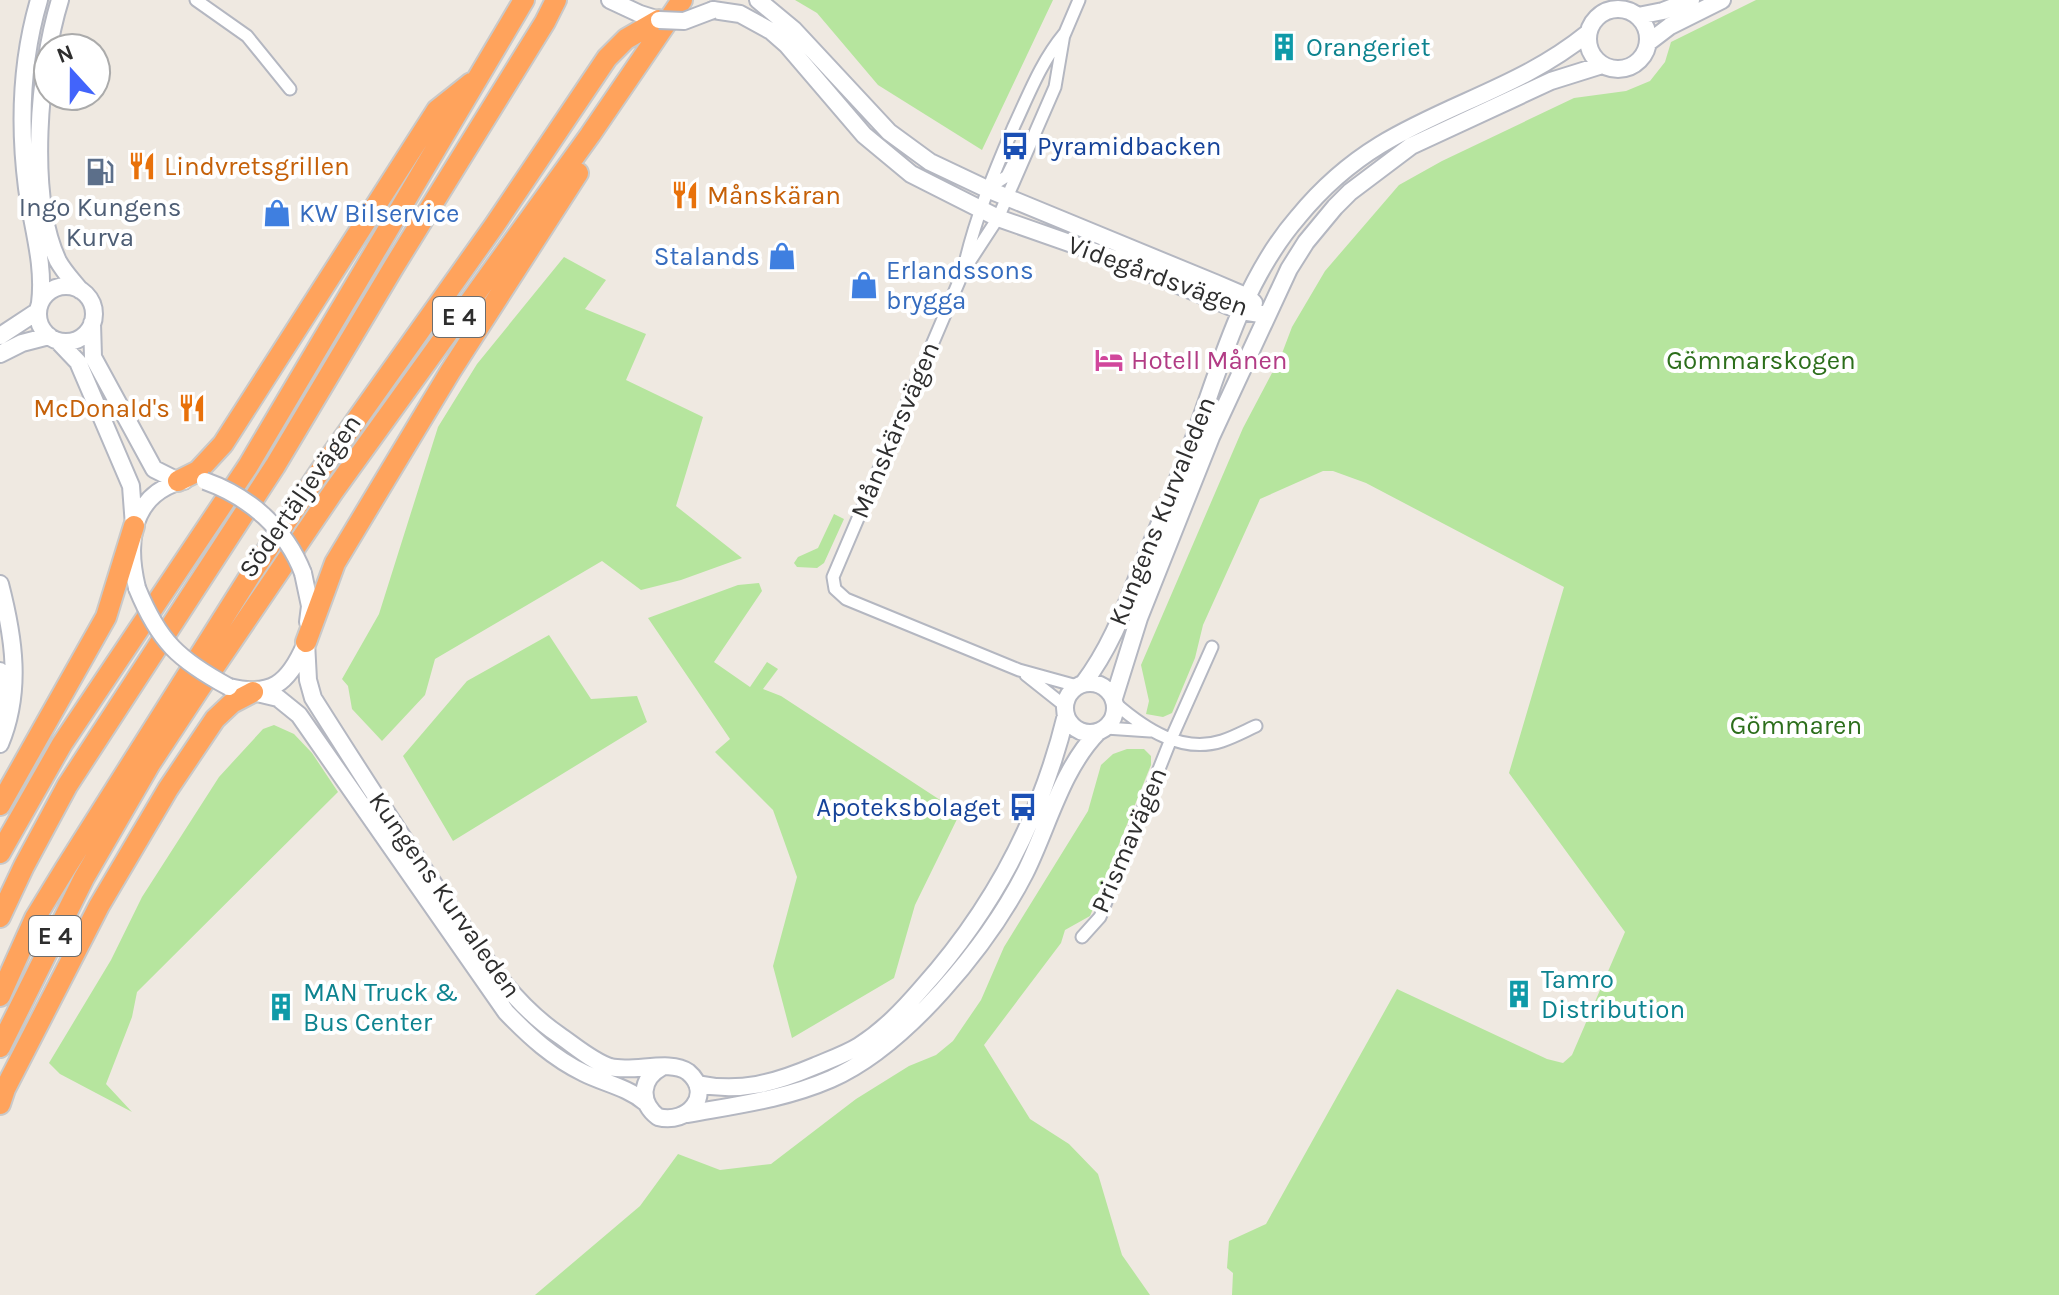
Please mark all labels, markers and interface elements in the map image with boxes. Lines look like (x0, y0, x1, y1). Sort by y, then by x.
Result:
north arrow (32, 32, 112, 112)
building icon: Orangeriet (1269, 32, 1299, 62)
place label: Orangeriet (1306, 32, 1431, 63)
text: N (53, 39, 77, 69)
bus stop icon: Pyramidbacken (1000, 131, 1030, 161)
place label: Pyramidbacken (1037, 131, 1222, 162)
restaurant icon: Lindvretsgrillen (127, 151, 157, 181)
place label: Lindvretsgrillen (164, 151, 350, 182)
fuel station icon: Ingo Kungens Kurva (85, 157, 115, 187)
restaurant icon: Månskäran (670, 180, 700, 210)
place label: Månskäran (707, 180, 841, 211)
place label: Ingo Kungens Kurva (19, 192, 181, 253)
shop icon: KW Bilservice (262, 198, 292, 228)
place label: KW Bilservice (299, 198, 459, 229)
street label: Videgårdsvägen (1064, 229, 1252, 323)
place label: Stalands (654, 241, 760, 272)
shop icon: Stalands (767, 241, 797, 271)
place label: Erlandssons brygga (886, 255, 1034, 316)
shop icon: Erlandssons brygga (849, 270, 879, 300)
road number: E 4 (433, 297, 485, 337)
street label: Månskärsvägen (844, 337, 946, 523)
hotel icon: Hotell Månen (1094, 345, 1124, 375)
place label: Hotell Månen (1131, 345, 1288, 376)
park label: Gömmarskogen (1666, 345, 1856, 376)
street label: Kungens Kurvaleden (1102, 392, 1222, 630)
place label: McDonald's (33, 393, 170, 424)
restaurant icon: McDonald's (177, 393, 207, 423)
street label: Södertäljevägen (232, 408, 368, 584)
park label: Gömmaren (1730, 710, 1862, 741)
street label: Prismavägen (1084, 763, 1174, 917)
street label: Kungens Kurvaleden (362, 786, 528, 1004)
place label: Apoteksbolaget (816, 792, 1001, 823)
bus stop icon: Apoteksbolaget (1008, 792, 1038, 822)
road number: E 4 (29, 916, 81, 956)
place label: Tamro Distribution (1541, 964, 1685, 1025)
place label: MAN Truck & Bus Center (303, 977, 458, 1038)
building icon: Tamro Distribution (1504, 979, 1534, 1009)
building icon: MAN Truck & Bus Center (266, 992, 296, 1022)

